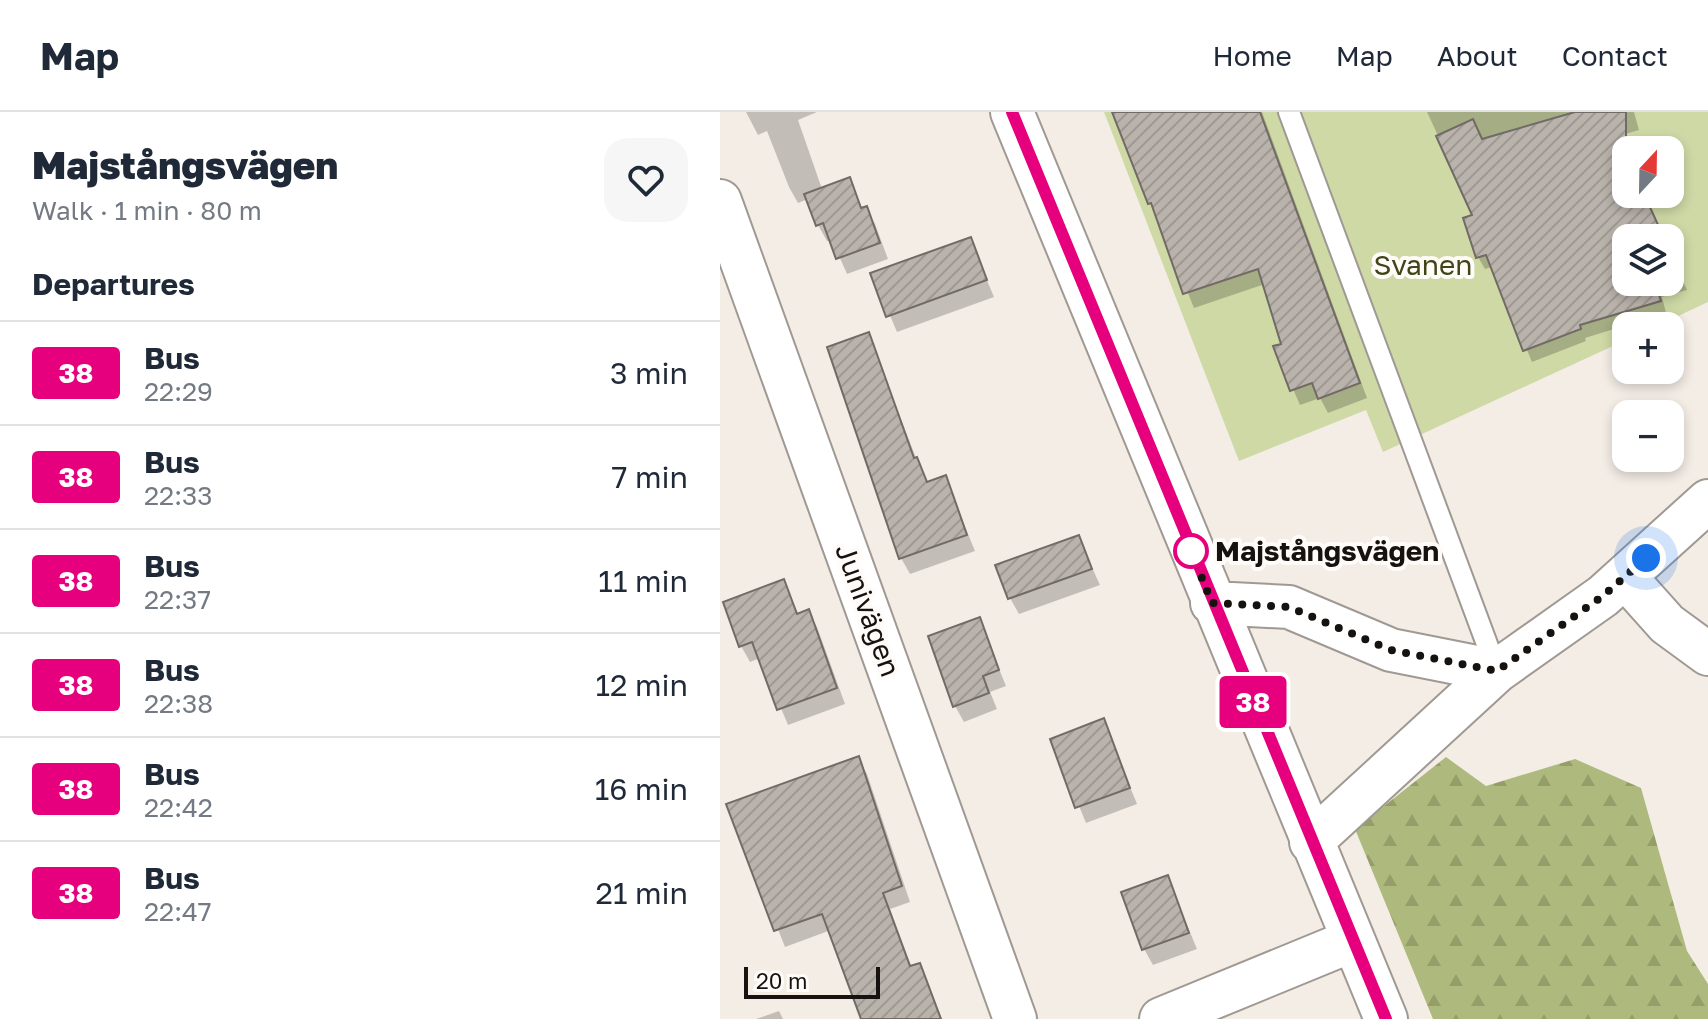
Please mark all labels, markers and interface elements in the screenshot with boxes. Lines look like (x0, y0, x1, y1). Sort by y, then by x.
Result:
text: Map (40, 33, 119, 78)
text: Home (1213, 39, 1292, 72)
text: Map (1336, 39, 1393, 72)
text: About (1437, 39, 1518, 72)
text: Contact (1562, 39, 1668, 72)
north arrow (1612, 136, 1684, 208)
map controls (1612, 136, 1684, 472)
button: heart (604, 138, 688, 222)
text: Majstångsvägen (32, 142, 338, 187)
text: Walk · 1 min · 80 m (32, 195, 262, 226)
button: layers (1612, 224, 1684, 296)
park label: Svanen (1374, 248, 1472, 281)
text: Departures (32, 266, 195, 302)
button: + (1612, 312, 1684, 384)
text: Bus (144, 340, 200, 376)
text: 3 min (610, 355, 688, 391)
text: 38 (58, 356, 94, 389)
text: 22:29 (144, 376, 213, 407)
button: − (1612, 400, 1684, 472)
text: Bus (144, 444, 200, 480)
text: 7 min (612, 459, 688, 495)
text: 38 (58, 460, 94, 493)
text: 22:33 (144, 480, 212, 511)
marker: Majstångsvägen (1174, 534, 1208, 568)
place label: Majstångsvägen (1215, 534, 1439, 567)
your location (1626, 538, 1666, 578)
street label: Junivägen (829, 539, 908, 681)
text: Bus (144, 548, 200, 584)
text: 11 min (598, 563, 688, 599)
text: 38 (58, 564, 94, 597)
text: 22:37 (144, 584, 211, 615)
text: Bus (144, 652, 200, 688)
text: 12 min (596, 667, 688, 703)
text: 38 (58, 668, 94, 701)
line badge: 38 (1217, 676, 1289, 728)
text: 38 (1235, 685, 1271, 718)
text: 22:38 (144, 688, 213, 719)
text: Bus (144, 756, 200, 792)
text: 16 min (595, 771, 688, 807)
text: 38 (58, 772, 94, 805)
text: 22:42 (144, 792, 213, 823)
text: Bus (144, 860, 200, 896)
text: 21 min (596, 875, 688, 911)
text: 38 (58, 876, 94, 909)
text: 22:47 (144, 896, 212, 927)
scale bar (744, 963, 880, 999)
text: 20 m (756, 967, 807, 994)

